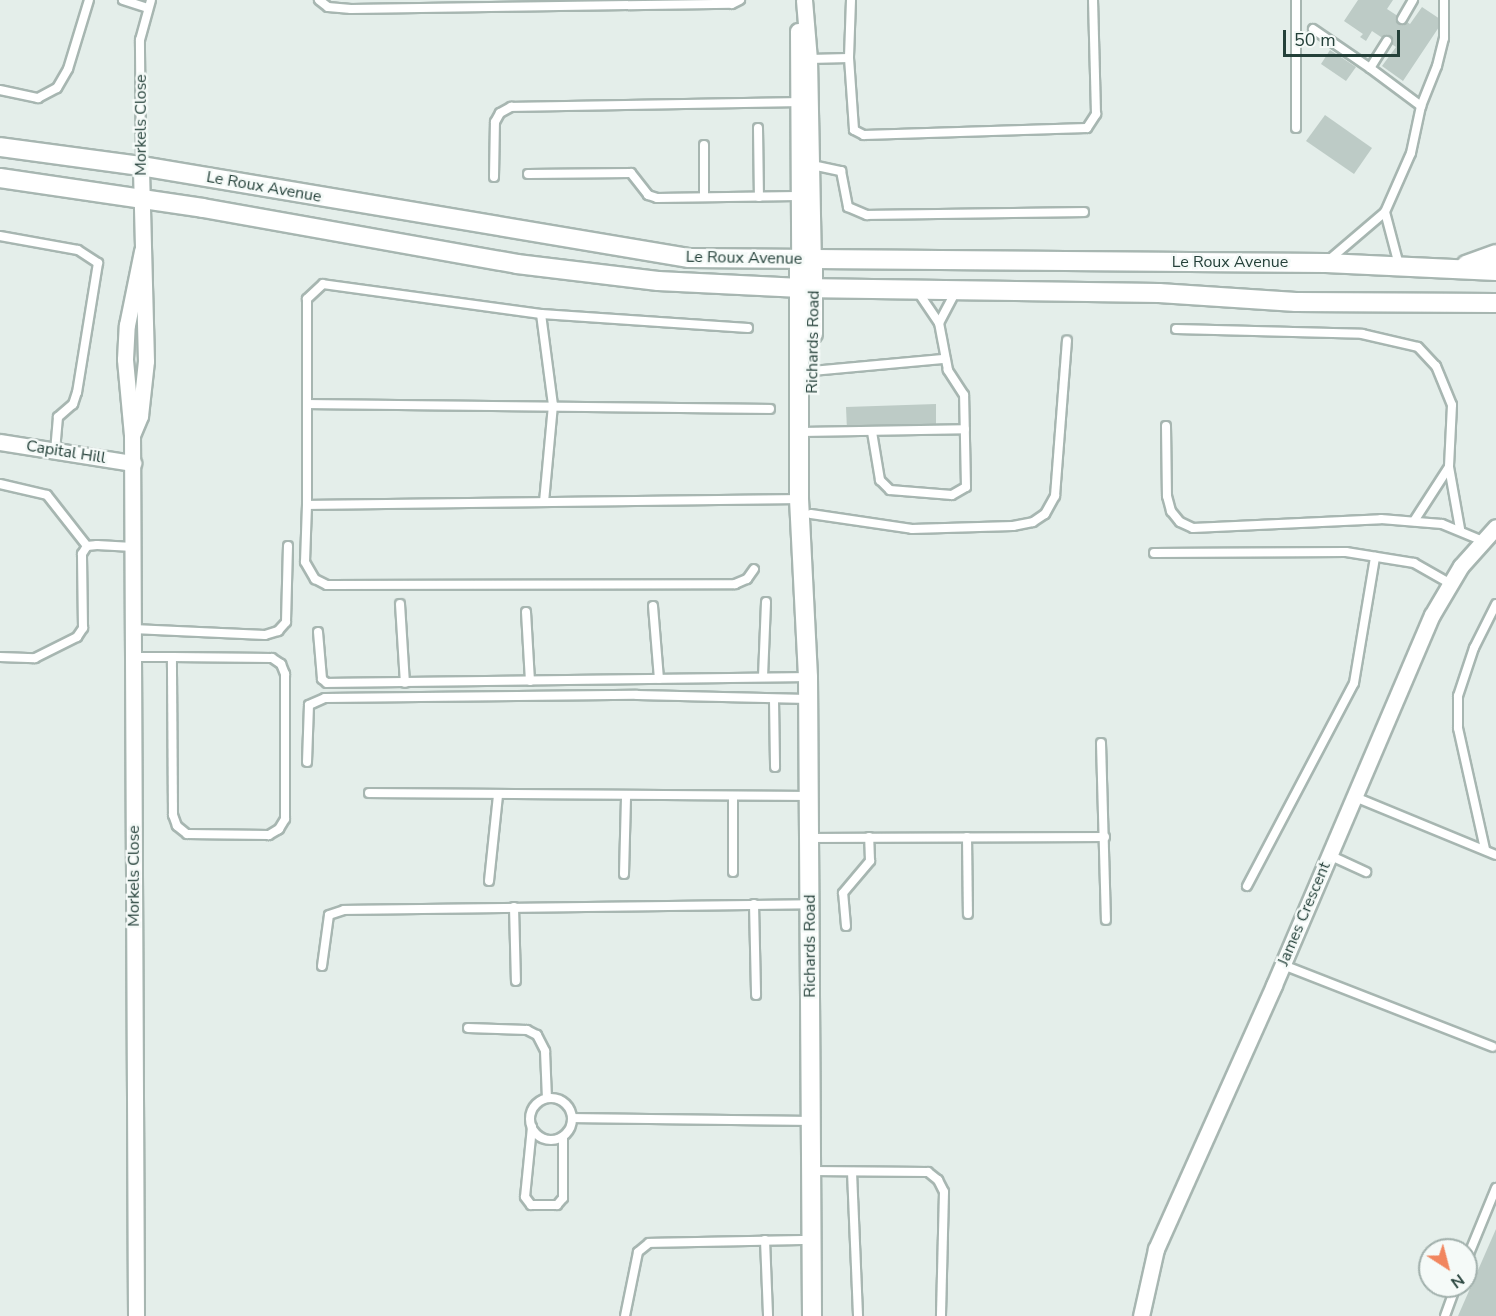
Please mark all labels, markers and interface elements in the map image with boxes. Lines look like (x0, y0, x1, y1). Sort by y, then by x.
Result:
scale bar (1286, 18, 1403, 56)
text: 50 m (1294, 28, 1336, 52)
street label: Morkels Close (131, 74, 151, 176)
street label: Le Roux Avenue (205, 167, 323, 207)
street label: Le Roux Avenue (686, 247, 802, 269)
street label: Le Roux Avenue (1172, 252, 1288, 272)
street label: Richards Road (802, 290, 824, 394)
street label: Capital Hill (25, 436, 107, 468)
street label: Morkels Close (124, 825, 144, 927)
street label: James Crescent (1274, 859, 1334, 969)
street label: Richards Road (800, 894, 820, 998)
north arrow (1418, 1238, 1478, 1298)
text: N (1446, 1269, 1469, 1293)

